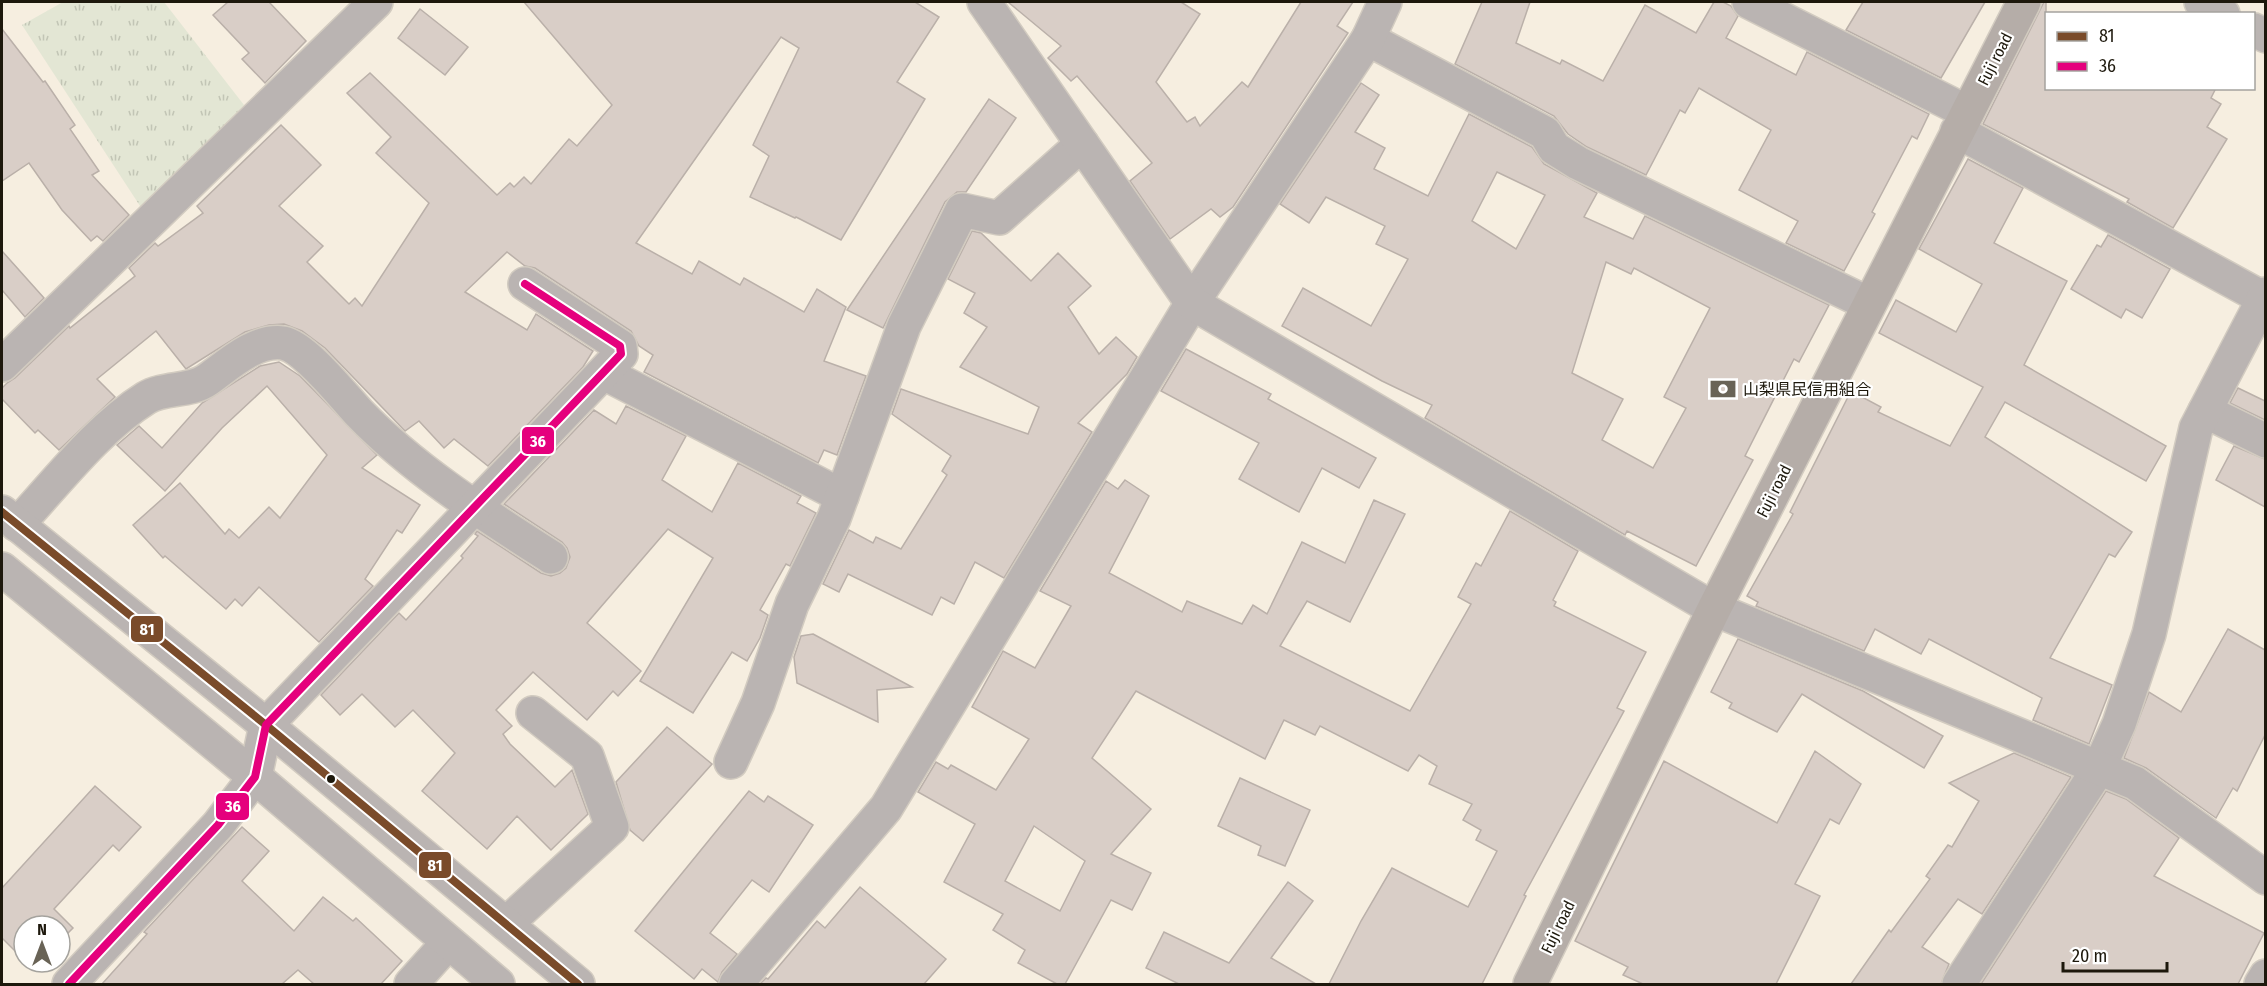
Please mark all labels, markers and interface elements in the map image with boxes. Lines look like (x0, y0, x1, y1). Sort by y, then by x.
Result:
legend (2045, 12, 2255, 90)
text: 81 (2099, 25, 2115, 47)
street label: Fuji road (1974, 30, 2016, 88)
text: 36 (2099, 55, 2116, 77)
bank icon: 山梨県民信用組合 (1708, 374, 1738, 404)
place label: 山梨県民信用組合 (1743, 380, 1871, 399)
line badge: 36 (521, 426, 555, 455)
text: 36 (529, 432, 546, 451)
street label: Fuji road (1753, 462, 1795, 520)
line badge: 81 (130, 615, 164, 643)
text: 81 (140, 620, 154, 639)
unlabelled marker (325, 773, 337, 785)
line badge: 36 (215, 792, 250, 821)
text: 36 (224, 797, 241, 816)
line badge: 81 (418, 851, 452, 879)
text: 81 (428, 856, 442, 875)
street label: Fuji road (1537, 897, 1579, 957)
north arrow (12, 914, 72, 974)
text: N (37, 920, 47, 939)
scale bar (2063, 935, 2166, 973)
text: 20 m (2072, 945, 2107, 967)

